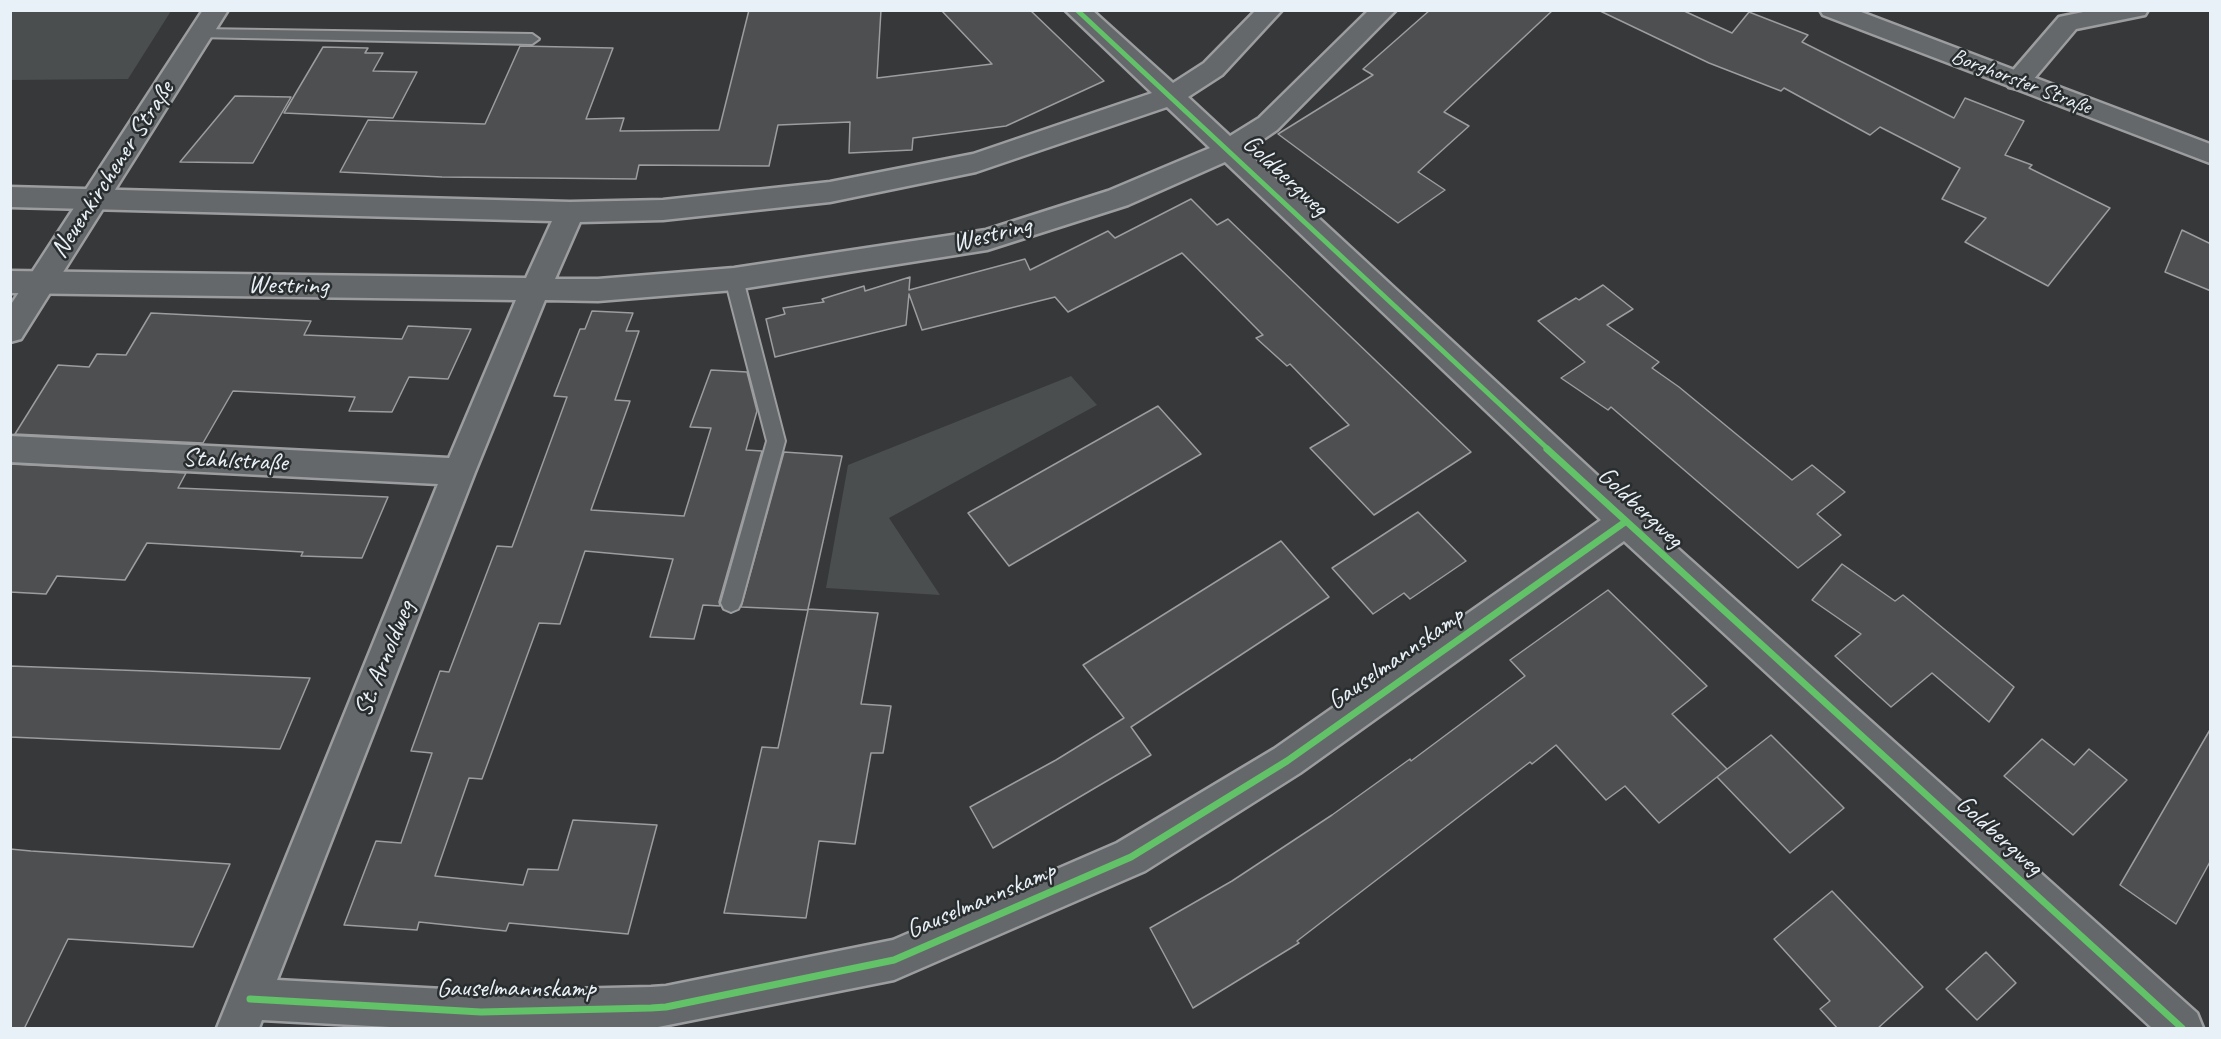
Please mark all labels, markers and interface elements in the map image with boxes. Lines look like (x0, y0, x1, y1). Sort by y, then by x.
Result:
street label: Borghorster Straße (1947, 43, 2095, 121)
street label: Neuenkirchener Straße (44, 76, 182, 264)
street label: Goldbergweg (1236, 128, 1334, 224)
street label: Westring (949, 210, 1035, 260)
street label: Westring (248, 270, 328, 302)
street label: Stahlstraße (182, 443, 288, 479)
street label: Goldbergweg (1591, 460, 1689, 556)
street label: St. Arnoldweg (348, 597, 422, 721)
street label: Gauselmannskamp (1322, 601, 1470, 717)
street label: Goldbergweg (1949, 789, 2049, 883)
street label: Gauselmannskamp (902, 856, 1060, 946)
street label: Gauselmannskamp (436, 973, 596, 1005)

